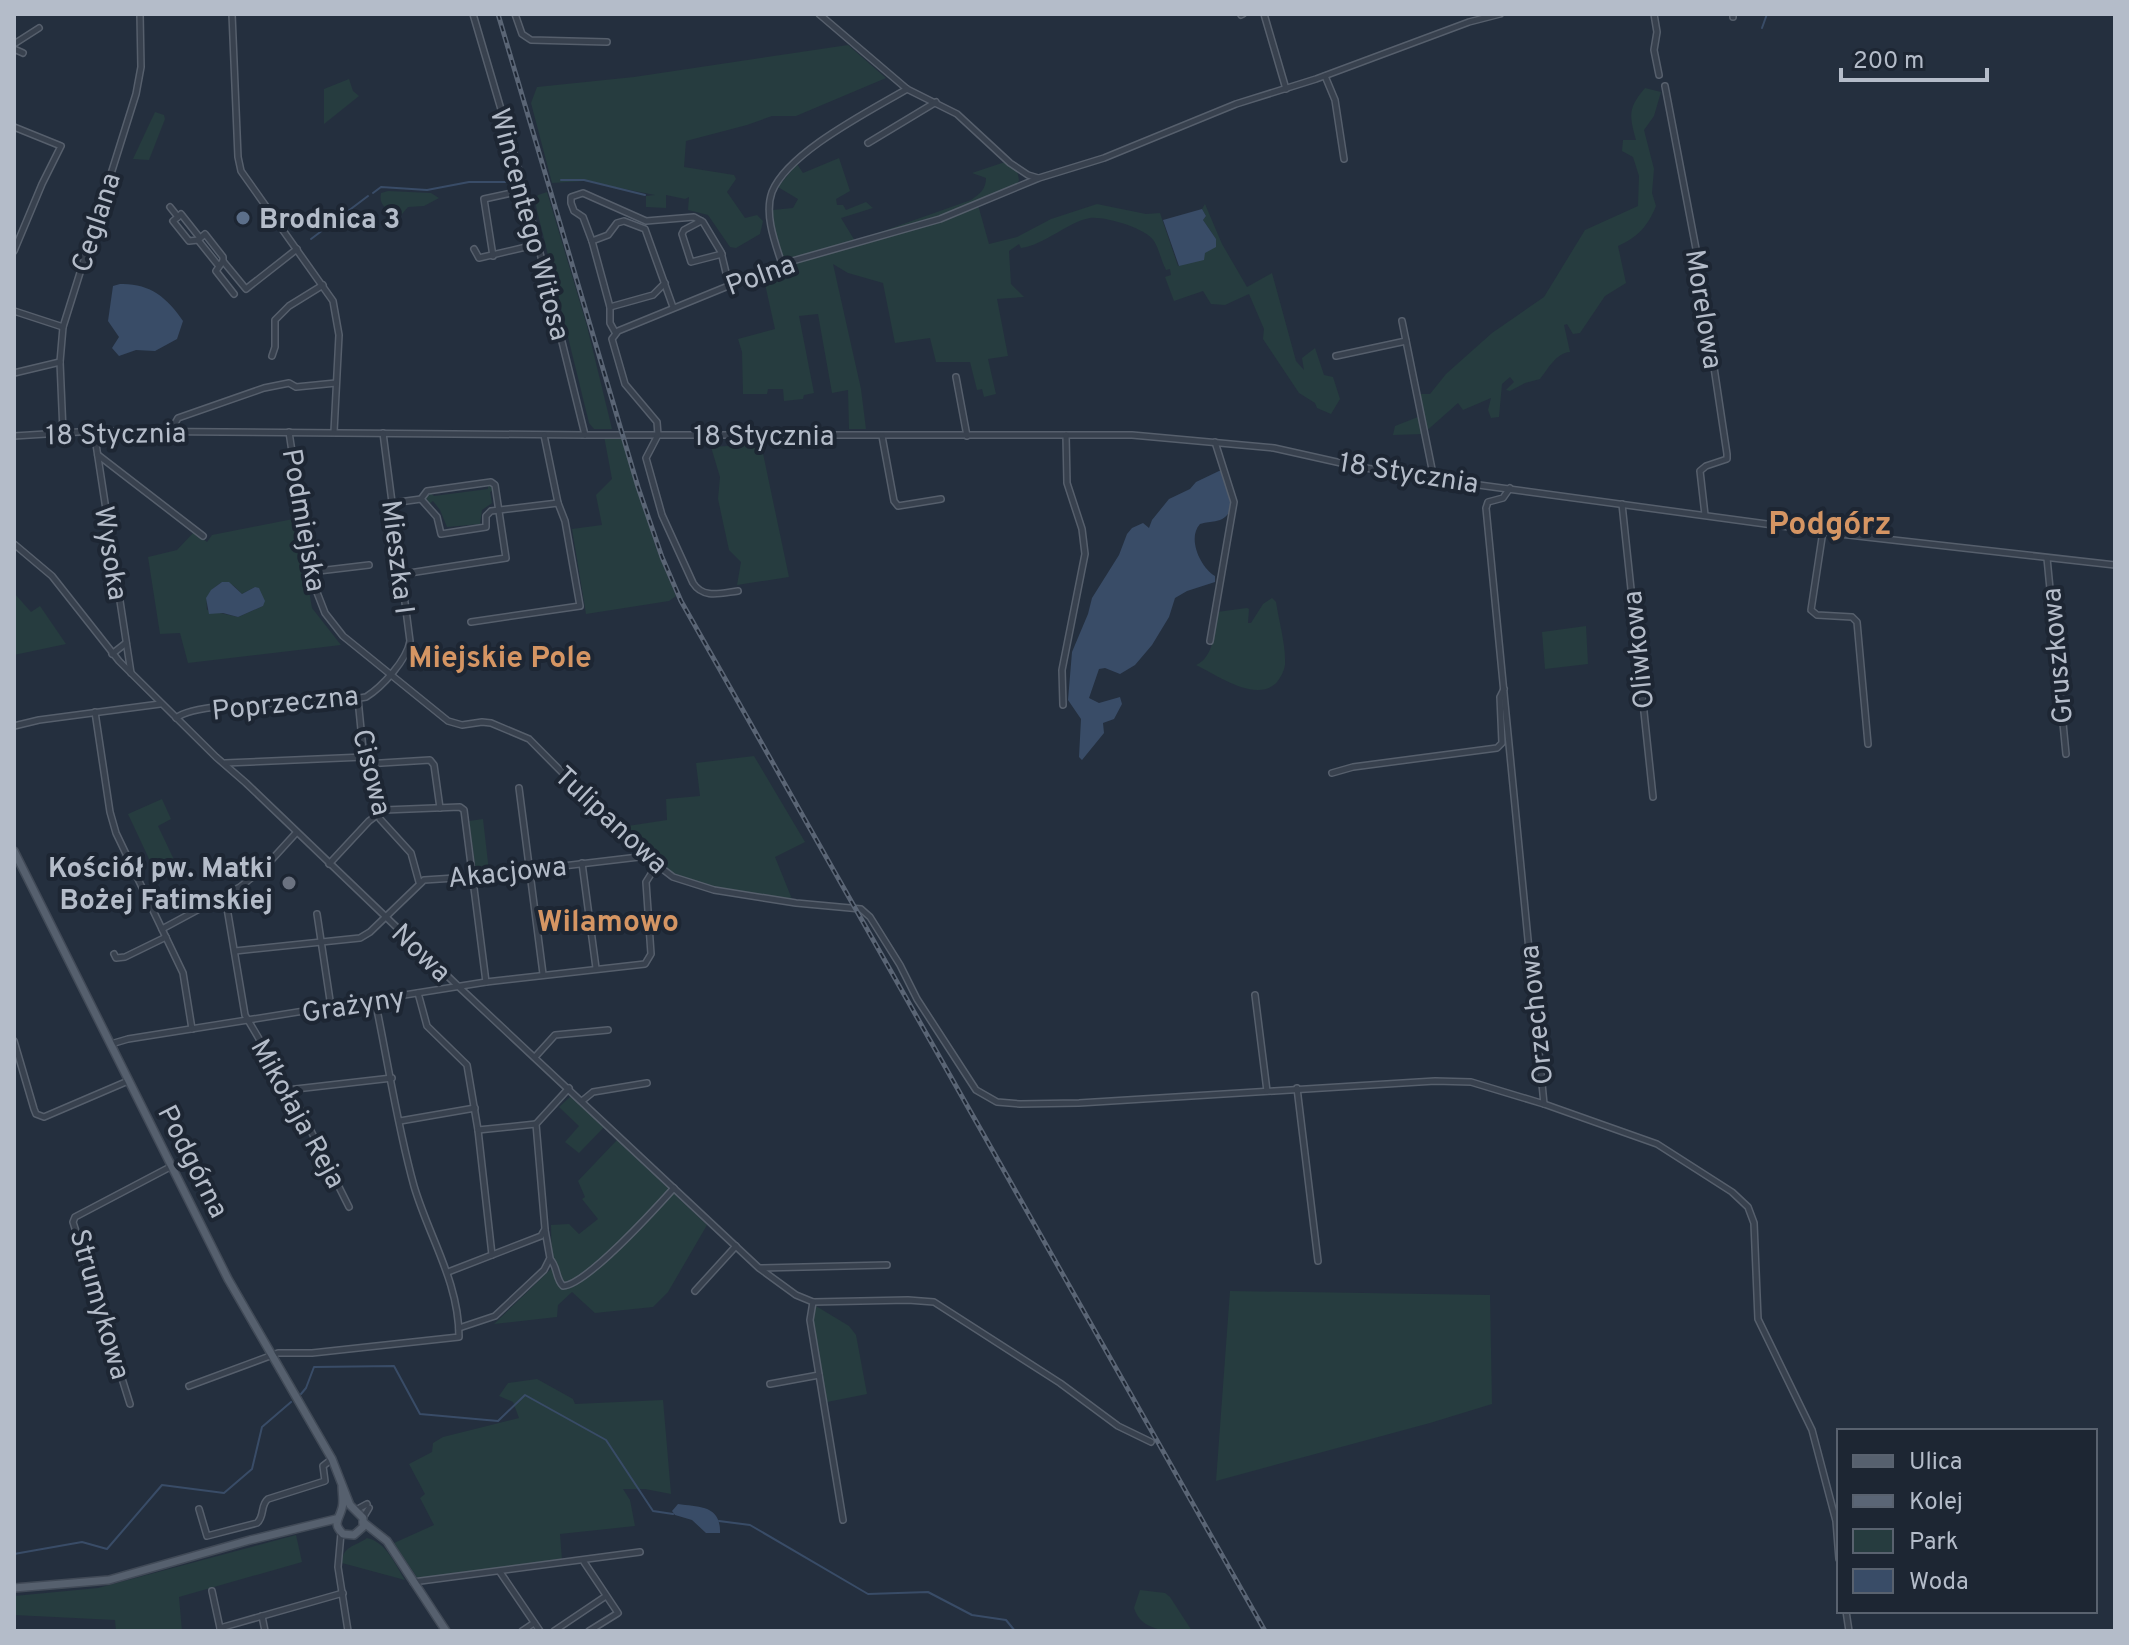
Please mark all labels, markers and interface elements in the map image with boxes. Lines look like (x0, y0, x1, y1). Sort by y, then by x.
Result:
scale bar (1841, 32, 1987, 82)
text: 200 m (1853, 47, 1924, 77)
street label: Wincentego Witosa (480, 105, 576, 345)
street label: Ceglana (65, 169, 131, 277)
place label: Brodnica 3 (259, 203, 400, 239)
marker: Brodnica 3 (234, 209, 252, 227)
street label: Morelowa (1675, 247, 1729, 372)
street label: Polna (721, 248, 801, 306)
street label: 18 Stycznia (45, 417, 187, 455)
street label: 18 Stycznia (694, 420, 834, 456)
street label: Podmiejska (272, 446, 332, 595)
street label: 18 Stycznia (1336, 446, 1481, 504)
street label: Mieszka I (371, 498, 421, 617)
street label: Wysoka (84, 504, 134, 603)
district label: Podgórz (1768, 506, 1892, 546)
street label: Gruszkowa (2035, 586, 2083, 725)
street label: Oliwkowa (1616, 589, 1664, 711)
district label: Miejskie Pole (408, 641, 592, 678)
street label: Poprzeczna (210, 679, 361, 731)
street label: Cisowa (342, 726, 398, 820)
street label: Tulipanowa (545, 759, 674, 883)
street label: Akacjowa (446, 850, 569, 898)
place label: Kościół pw. Matki Bożej Fatimskiej (48, 852, 273, 920)
marker: Kościół pw. Matki Bożej Fatimskiej (280, 874, 298, 892)
district label: Wilamowo (537, 905, 679, 942)
street label: Nowa (382, 917, 457, 991)
street label: Orzechowa (1513, 943, 1563, 1086)
street label: Grażyny (299, 981, 408, 1033)
street label: Mikołaja Reja (241, 1033, 352, 1196)
street label: Podgórna (148, 1100, 235, 1225)
street label: Strumykowa (59, 1225, 137, 1384)
legend (1837, 1429, 2097, 1613)
text: Ulica (1909, 1448, 1962, 1478)
text: Kolej (1909, 1488, 1963, 1518)
text: Park (1909, 1528, 1959, 1558)
text: Woda (1909, 1568, 1969, 1598)

